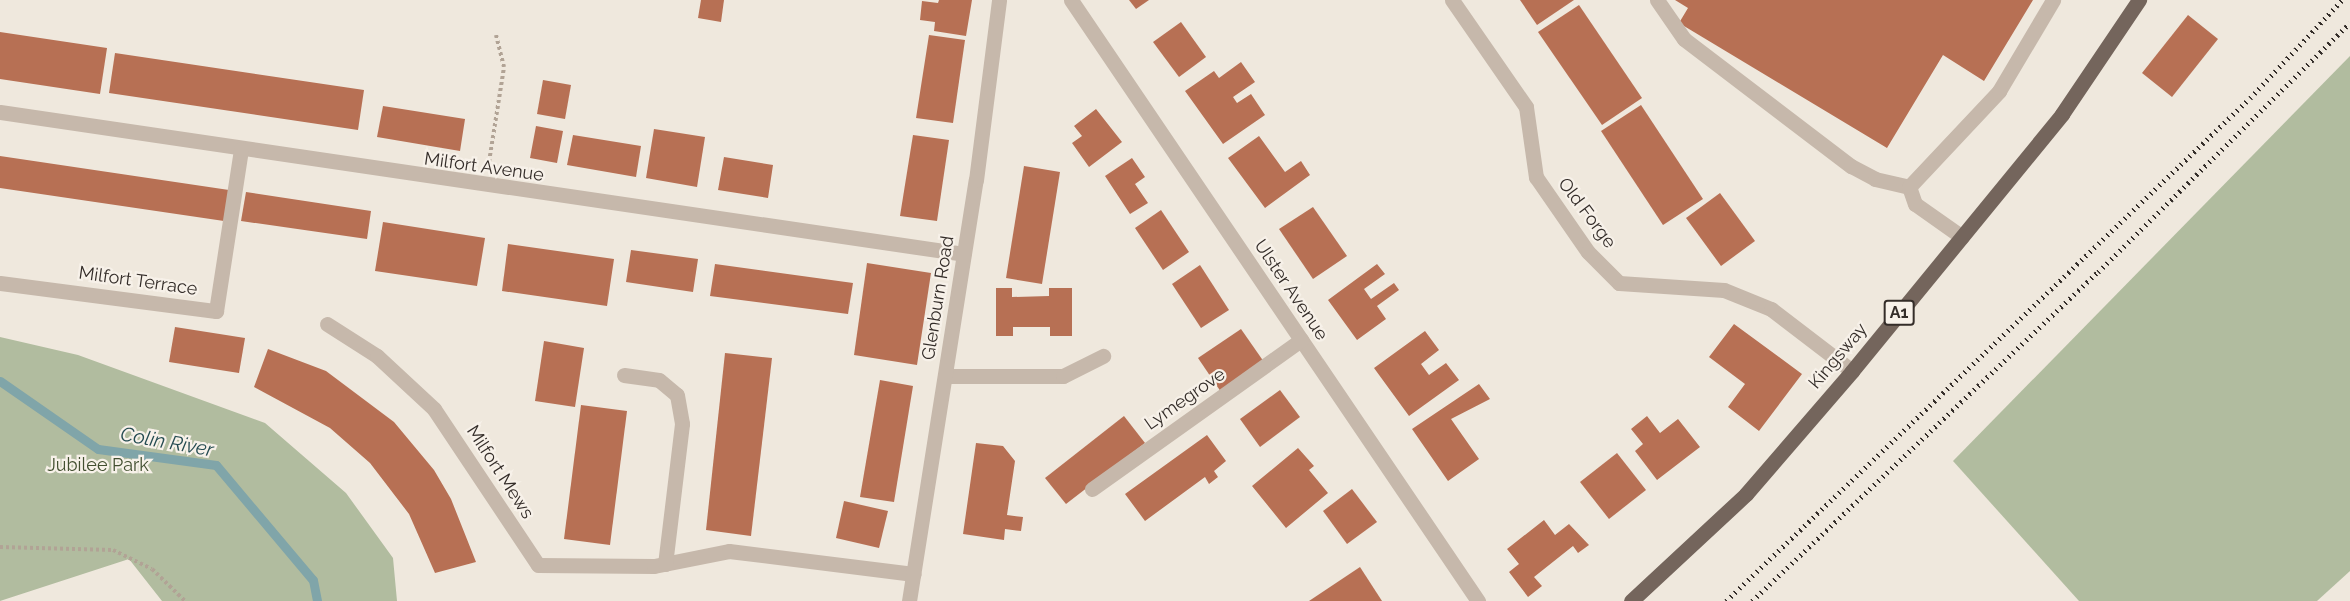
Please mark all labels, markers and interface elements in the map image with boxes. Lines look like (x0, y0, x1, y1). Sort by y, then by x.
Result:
street label: Milfort Avenue (423, 148, 545, 186)
street label: Old Forge (1553, 173, 1621, 253)
street label: Glenburn Road (918, 234, 958, 362)
street label: Ulster Avenue (1249, 235, 1333, 345)
street label: Milfort Terrace (77, 262, 199, 300)
road number: A1 (1882, 300, 1916, 326)
street label: Kingsway (1804, 319, 1872, 393)
street label: Lymegrove (1141, 363, 1229, 435)
street label: Milfort Mews (462, 421, 538, 523)
water label: Colin River (119, 422, 215, 462)
park label: Jubilee Park (47, 454, 149, 476)

